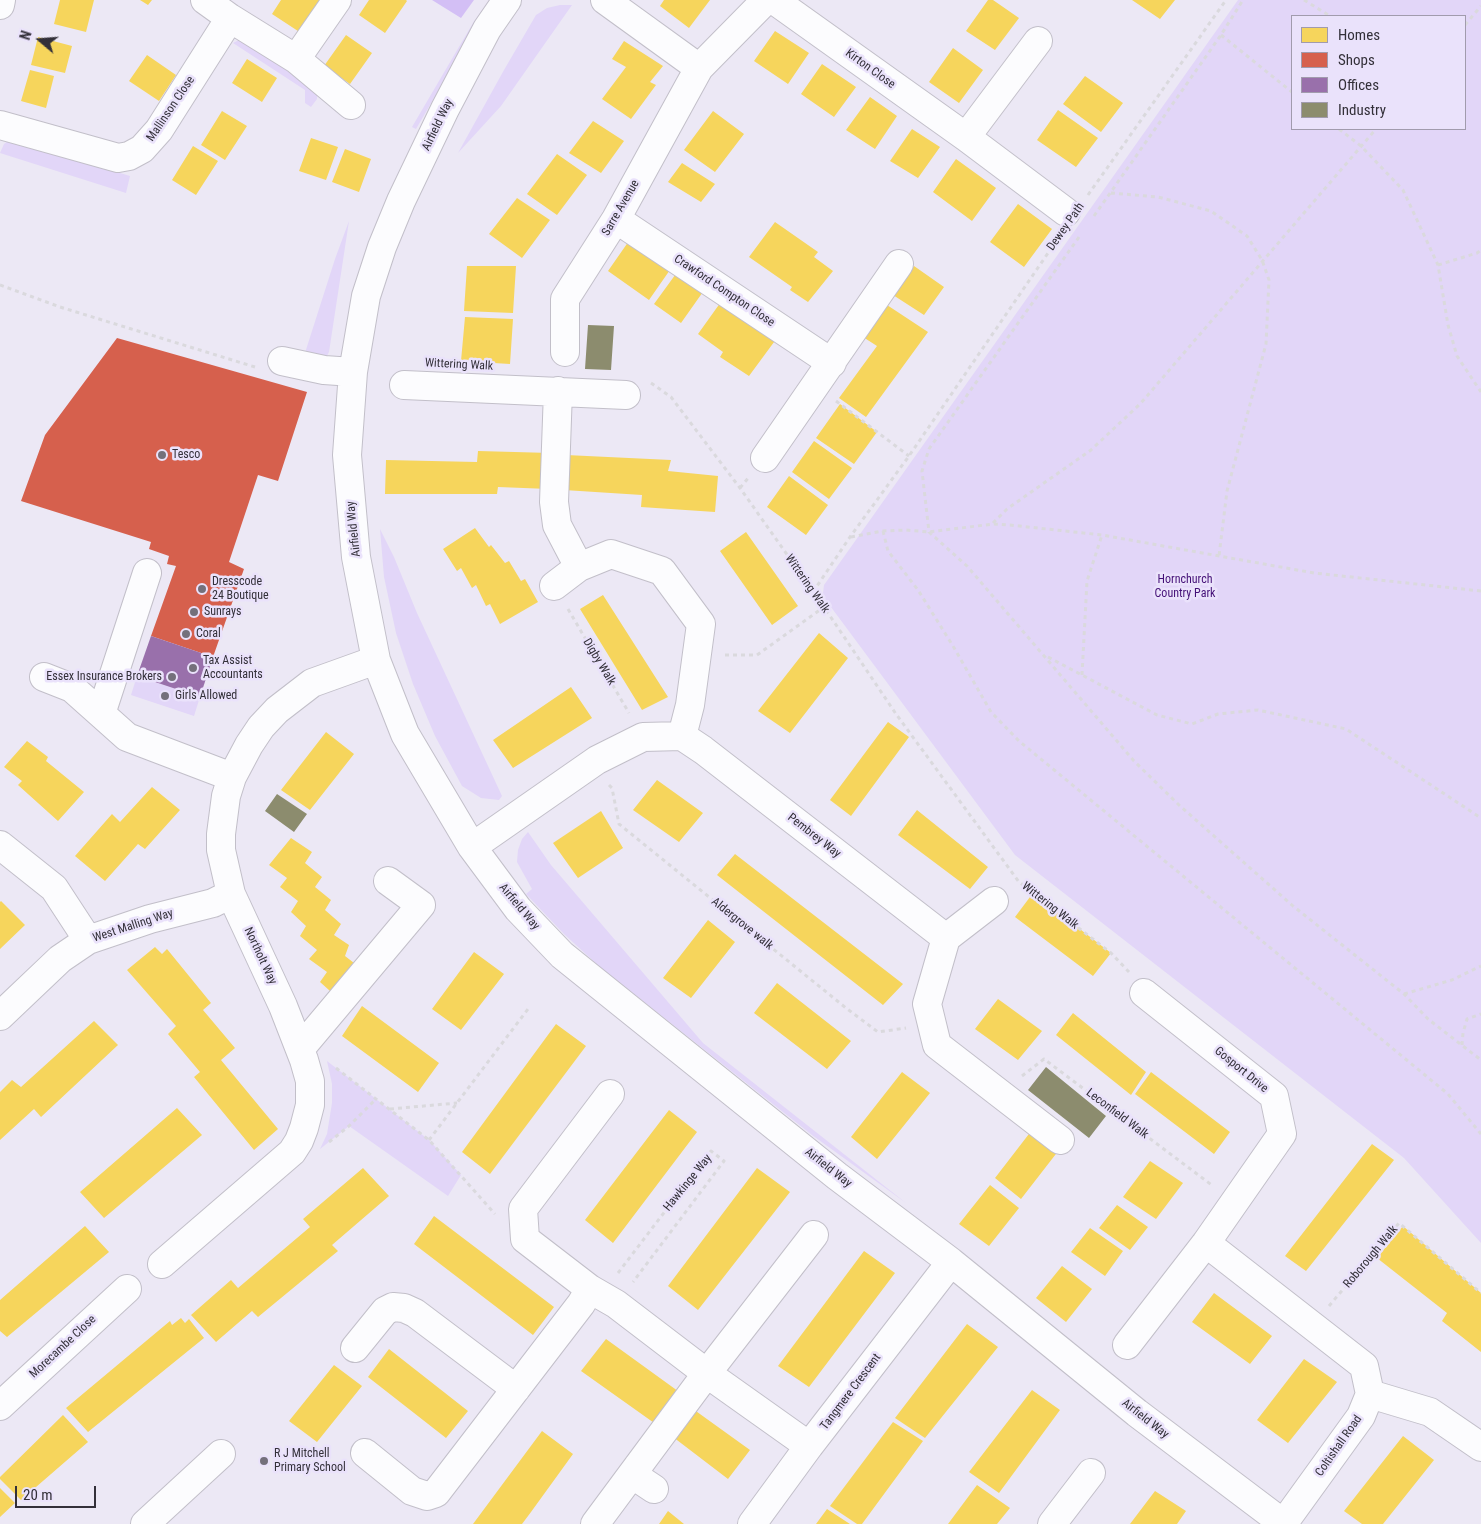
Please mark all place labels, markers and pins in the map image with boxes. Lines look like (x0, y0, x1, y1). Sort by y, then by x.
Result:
place label: Tesco (172, 448, 200, 462)
marker: Tesco (156, 449, 168, 461)
place label: Dresscode 24 Boutique (212, 575, 269, 603)
marker: Dresscode 24 Boutique (196, 583, 208, 595)
place label: Sunrays (204, 605, 241, 619)
marker: Sunrays (188, 606, 200, 618)
place label: Coral (196, 627, 221, 641)
marker: Coral (180, 628, 192, 640)
place label: Tax Assist Accountants (203, 654, 263, 682)
marker: Tax Assist Accountants (187, 662, 199, 674)
place label: Essex Insurance Brokers (46, 670, 162, 684)
marker: Essex Insurance Brokers (166, 671, 178, 683)
place label: Girls Allowed (175, 689, 237, 703)
marker: Girls Allowed (159, 690, 171, 702)
place label: R J Mitchell Primary School (274, 1447, 346, 1475)
marker: R J Mitchell Primary School (258, 1455, 270, 1467)

